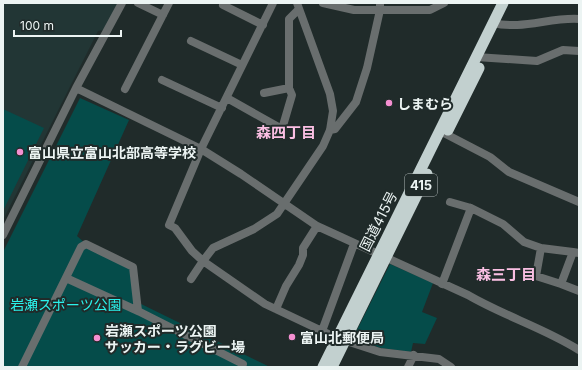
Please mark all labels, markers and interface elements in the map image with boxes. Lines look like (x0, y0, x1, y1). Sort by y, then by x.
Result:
scale bar (14, 12, 121, 38)
text: 100 m (20, 18, 54, 33)
place label: しまむら (397, 95, 453, 112)
marker: しまむら (384, 98, 394, 108)
district label: 森四丁目 (256, 123, 316, 142)
place label: 富山県立富山北部高等学校 (28, 144, 196, 161)
marker: 富山県立富山北部高等学校 (15, 147, 25, 157)
road number: 415 (405, 174, 437, 196)
street label: 国道415号 (356, 188, 400, 254)
district label: 森三丁目 (476, 265, 536, 284)
park label: 岩瀬スポーツ公園 (10, 296, 122, 313)
place label: 岩瀬スポーツ公園 サッカー・ラグビー場 (105, 322, 245, 355)
place label: 富山北郵便局 (300, 329, 384, 346)
marker: 富山北郵便局 (287, 332, 297, 342)
marker: 岩瀬スポーツ公園 サッカー・ラグビー場 (92, 333, 102, 343)

